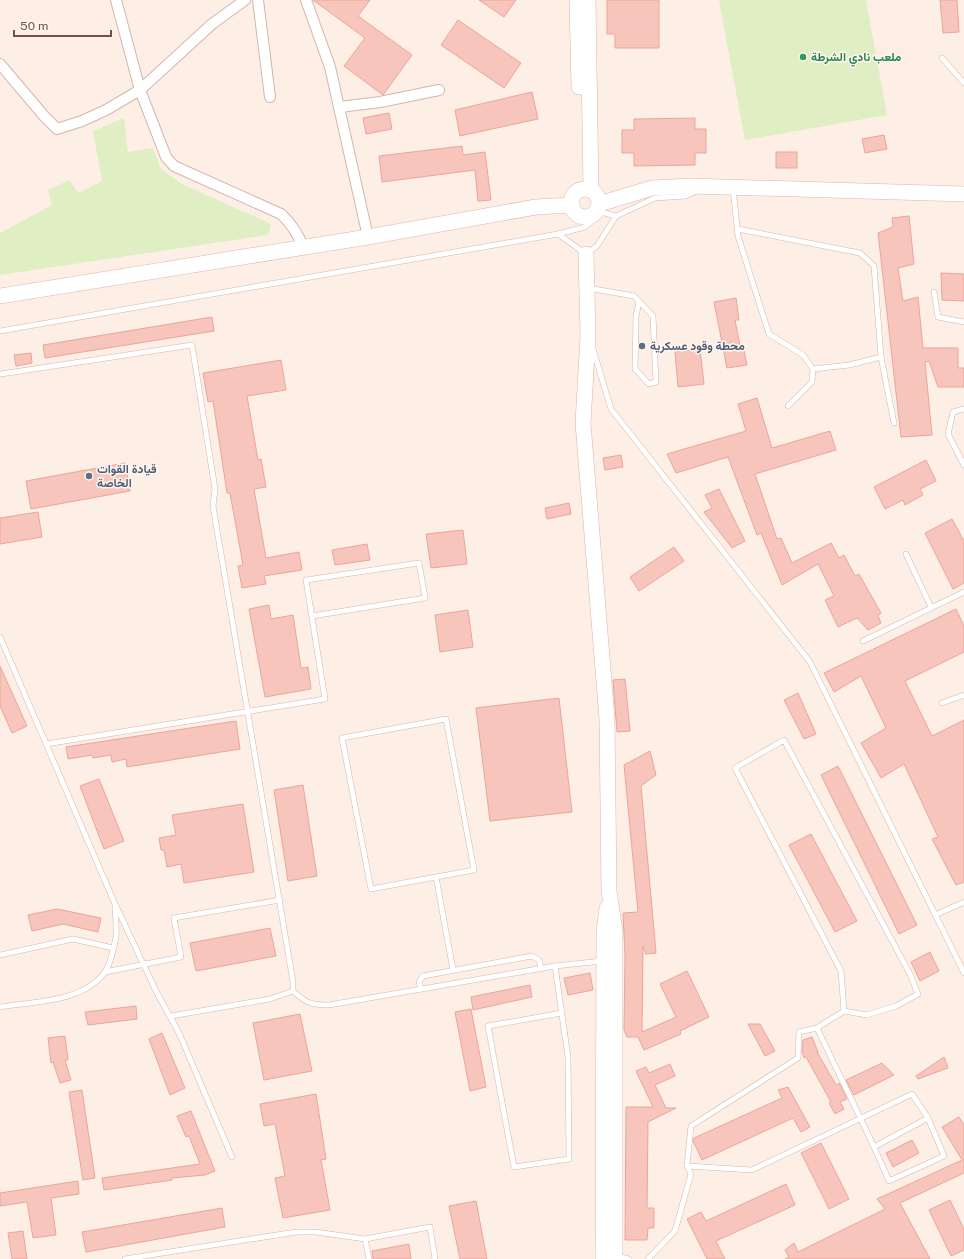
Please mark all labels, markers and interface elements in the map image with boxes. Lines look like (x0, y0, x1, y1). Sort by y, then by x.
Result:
scale bar (14, 12, 111, 38)
text: 50 m (20, 19, 48, 33)
place label: ملعب نادي الشرطة (811, 50, 902, 67)
marker: ملعب نادي الشرطة (798, 52, 808, 62)
place label: محطة وقود عسكرية (650, 339, 745, 354)
marker: محطة وقود عسكرية (637, 341, 647, 351)
place label: قيادة القوات الخاصة (97, 462, 157, 490)
marker: قيادة القوات الخاصة (84, 471, 94, 481)

